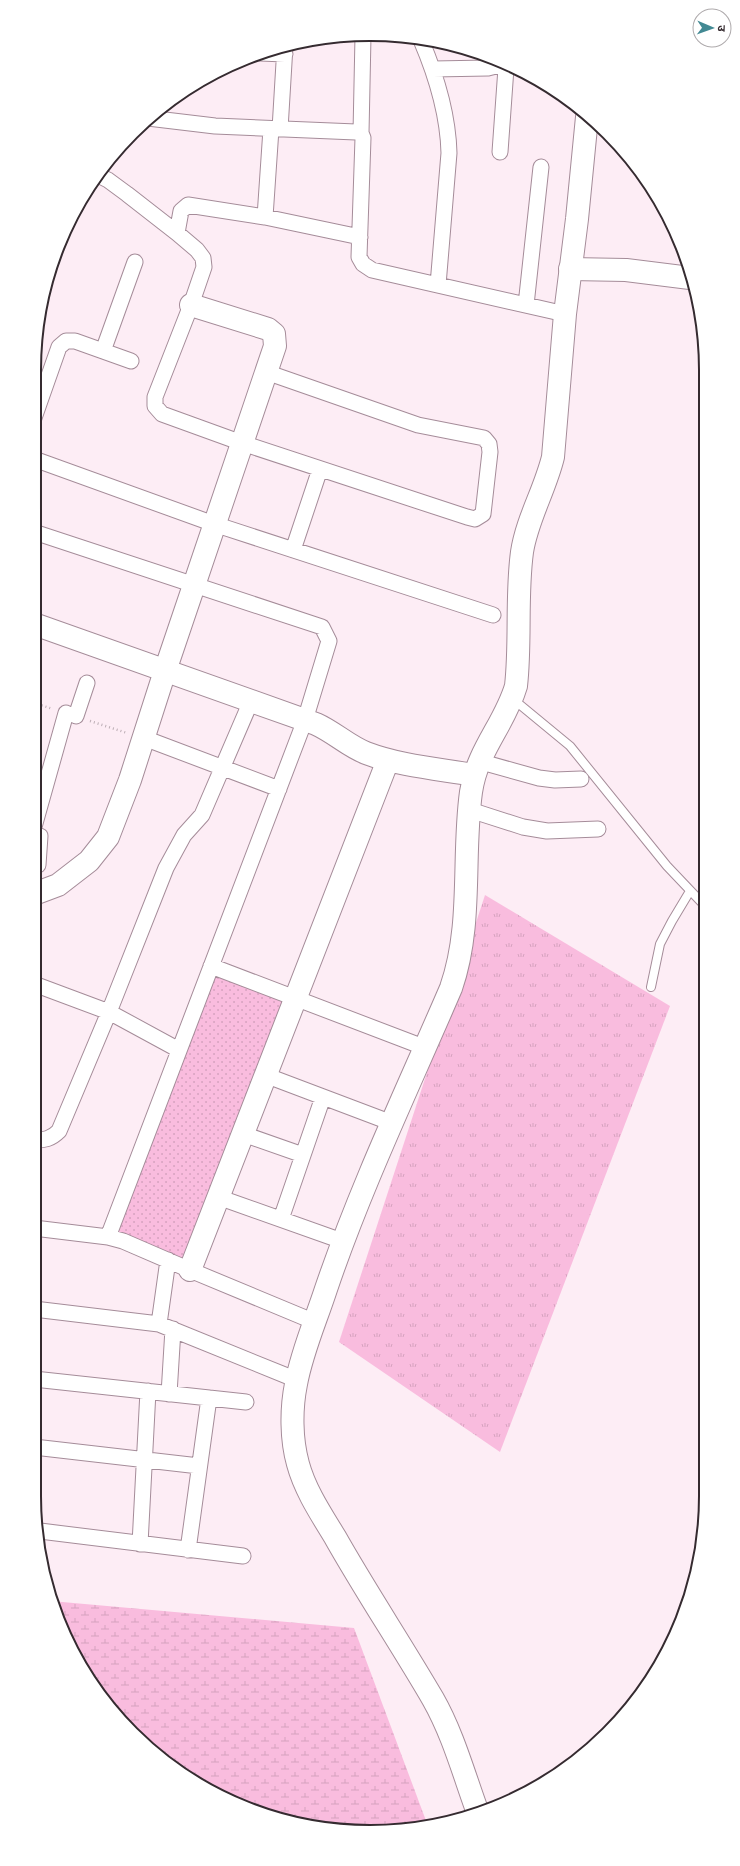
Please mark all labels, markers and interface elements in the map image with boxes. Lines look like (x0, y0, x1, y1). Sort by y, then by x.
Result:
north arrow (692, 8, 732, 48)
text: उ (715, 25, 730, 32)

